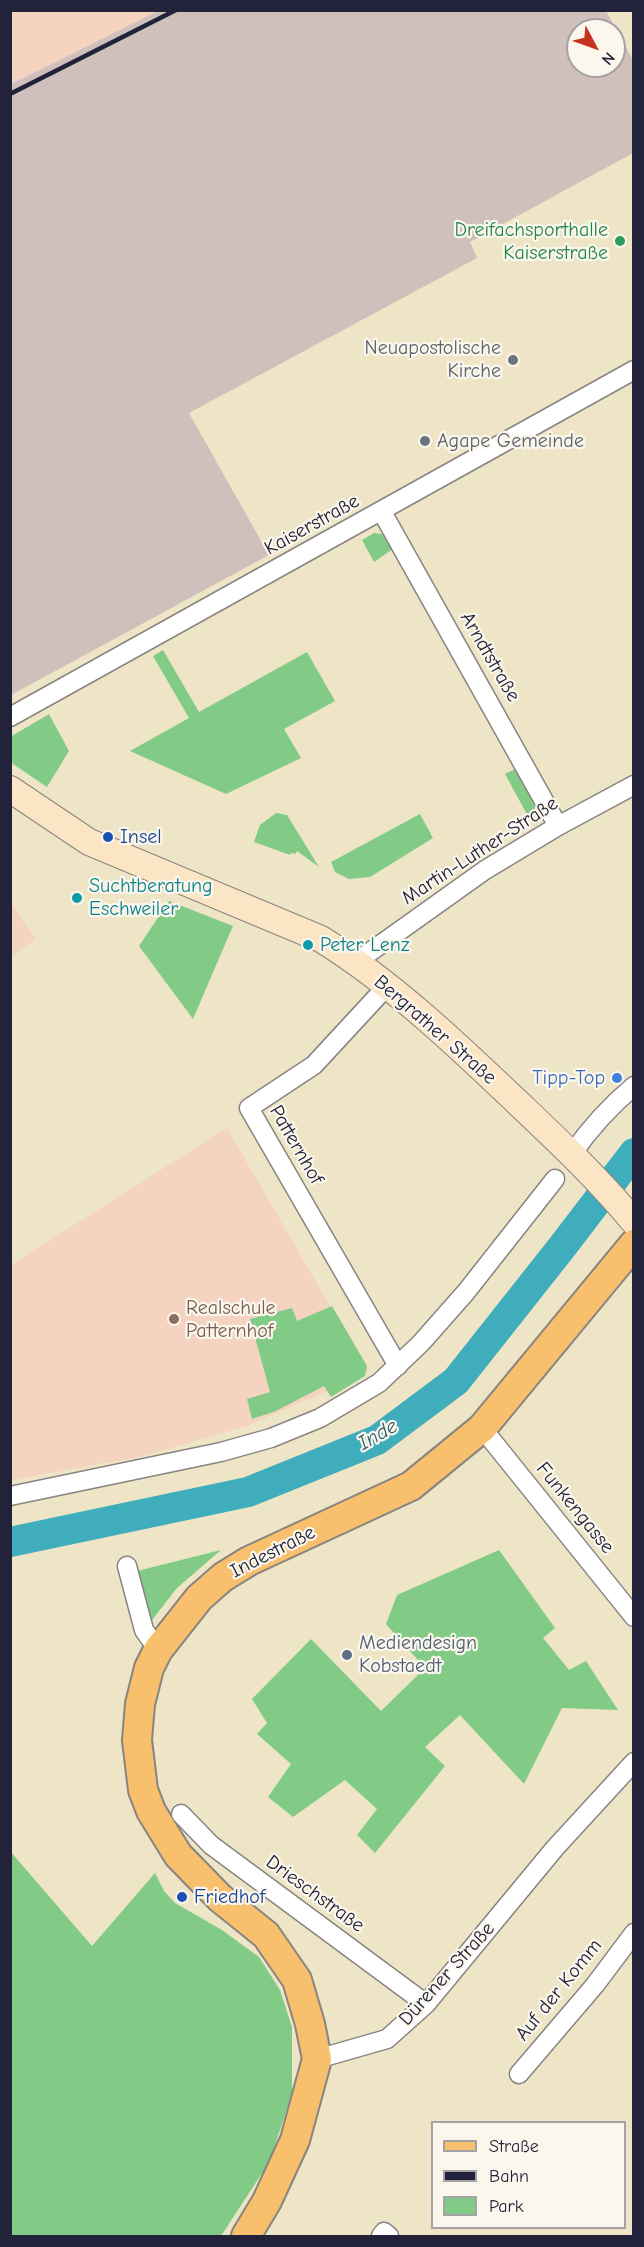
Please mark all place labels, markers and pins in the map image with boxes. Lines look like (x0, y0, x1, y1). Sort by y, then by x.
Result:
place label: Dreifachsporthalle Kaiserstraße (454, 218, 608, 265)
marker: Dreifachsporthalle Kaiserstraße (613, 234, 627, 248)
place label: Neuapostolische Kirche (365, 336, 501, 383)
marker: Neuapostolische Kirche (506, 353, 520, 367)
place label: Agape Gemeinde (437, 429, 584, 453)
marker: Agape Gemeinde (418, 434, 432, 448)
place label: Insel (120, 825, 162, 849)
marker: Insel (101, 830, 115, 844)
place label: Suchtberatung Eschweiler (89, 874, 213, 921)
marker: Suchtberatung Eschweiler (70, 891, 84, 905)
place label: Peter Lenz (320, 933, 410, 957)
marker: Peter Lenz (301, 938, 315, 952)
place label: Tipp-Top (532, 1066, 605, 1090)
marker: Tipp-Top (610, 1071, 624, 1085)
place label: Realschule Patternhof (186, 1296, 276, 1343)
marker: Realschule Patternhof (167, 1312, 181, 1326)
place label: Mediendesign Kobstaedt (359, 1631, 477, 1678)
marker: Mediendesign Kobstaedt (340, 1648, 354, 1662)
place label: Friedhof (194, 1885, 265, 1909)
marker: Friedhof (175, 1890, 189, 1904)

